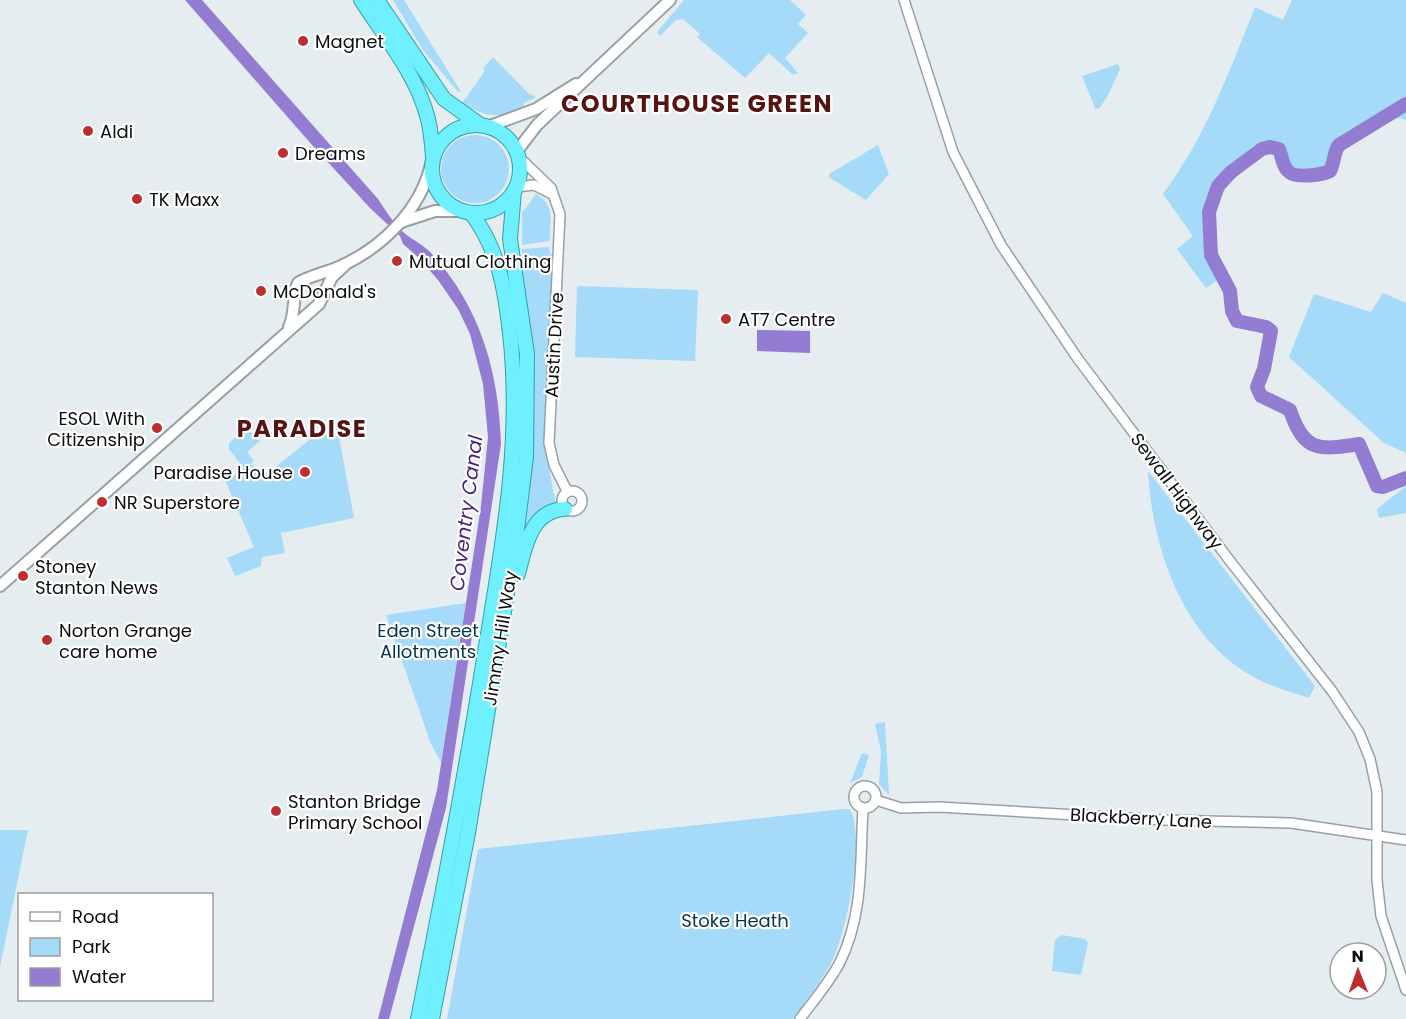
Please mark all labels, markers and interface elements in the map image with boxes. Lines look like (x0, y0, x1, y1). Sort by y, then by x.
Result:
place label: Magnet (315, 29, 384, 54)
marker: Magnet (296, 34, 310, 48)
district label: COURTHOUSE GREEN (561, 87, 833, 120)
place label: Aldi (100, 119, 133, 144)
marker: Aldi (81, 124, 95, 138)
place label: Dreams (295, 141, 366, 166)
marker: Dreams (276, 146, 290, 160)
place label: TK Maxx (149, 187, 220, 212)
marker: TK Maxx (130, 192, 144, 206)
place label: Mutual Clothing (409, 249, 552, 274)
marker: Mutual Clothing (390, 254, 404, 268)
place label: McDonald's (273, 279, 376, 304)
marker: McDonald's (254, 284, 268, 298)
street label: Austin Drive (539, 292, 569, 398)
place label: AT7 Centre (738, 307, 836, 332)
marker: AT7 Centre (719, 312, 733, 326)
place label: ESOL With Citizenship (47, 406, 145, 452)
district label: PARADISE (237, 412, 367, 445)
marker: ESOL With Citizenship (150, 421, 164, 435)
street label: Sewall Highway (1125, 428, 1229, 554)
water label: Coventry Canal (443, 433, 489, 593)
place label: Paradise House (154, 460, 293, 485)
marker: Paradise House (298, 465, 312, 479)
place label: NR Superstore (114, 490, 240, 515)
marker: NR Superstore (95, 495, 109, 509)
place label: Stoney Stanton News (35, 554, 158, 600)
marker: Stoney Stanton News (16, 569, 30, 583)
street label: Jimmy Hill Way (477, 569, 523, 707)
place label: Norton Grange care home (59, 618, 192, 664)
park label: Eden Street Allotments (377, 618, 479, 664)
marker: Norton Grange care home (40, 633, 54, 647)
place label: Stanton Bridge Primary School (288, 789, 422, 835)
street label: Blackberry Lane (1069, 802, 1213, 834)
marker: Stanton Bridge Primary School (269, 804, 283, 818)
legend (18, 893, 213, 1001)
text: Road (72, 904, 119, 929)
park label: Stoke Heath (681, 908, 789, 933)
text: Park (72, 934, 111, 959)
north arrow (1328, 941, 1388, 1001)
text: N (1352, 945, 1364, 968)
text: Water (72, 964, 126, 989)

